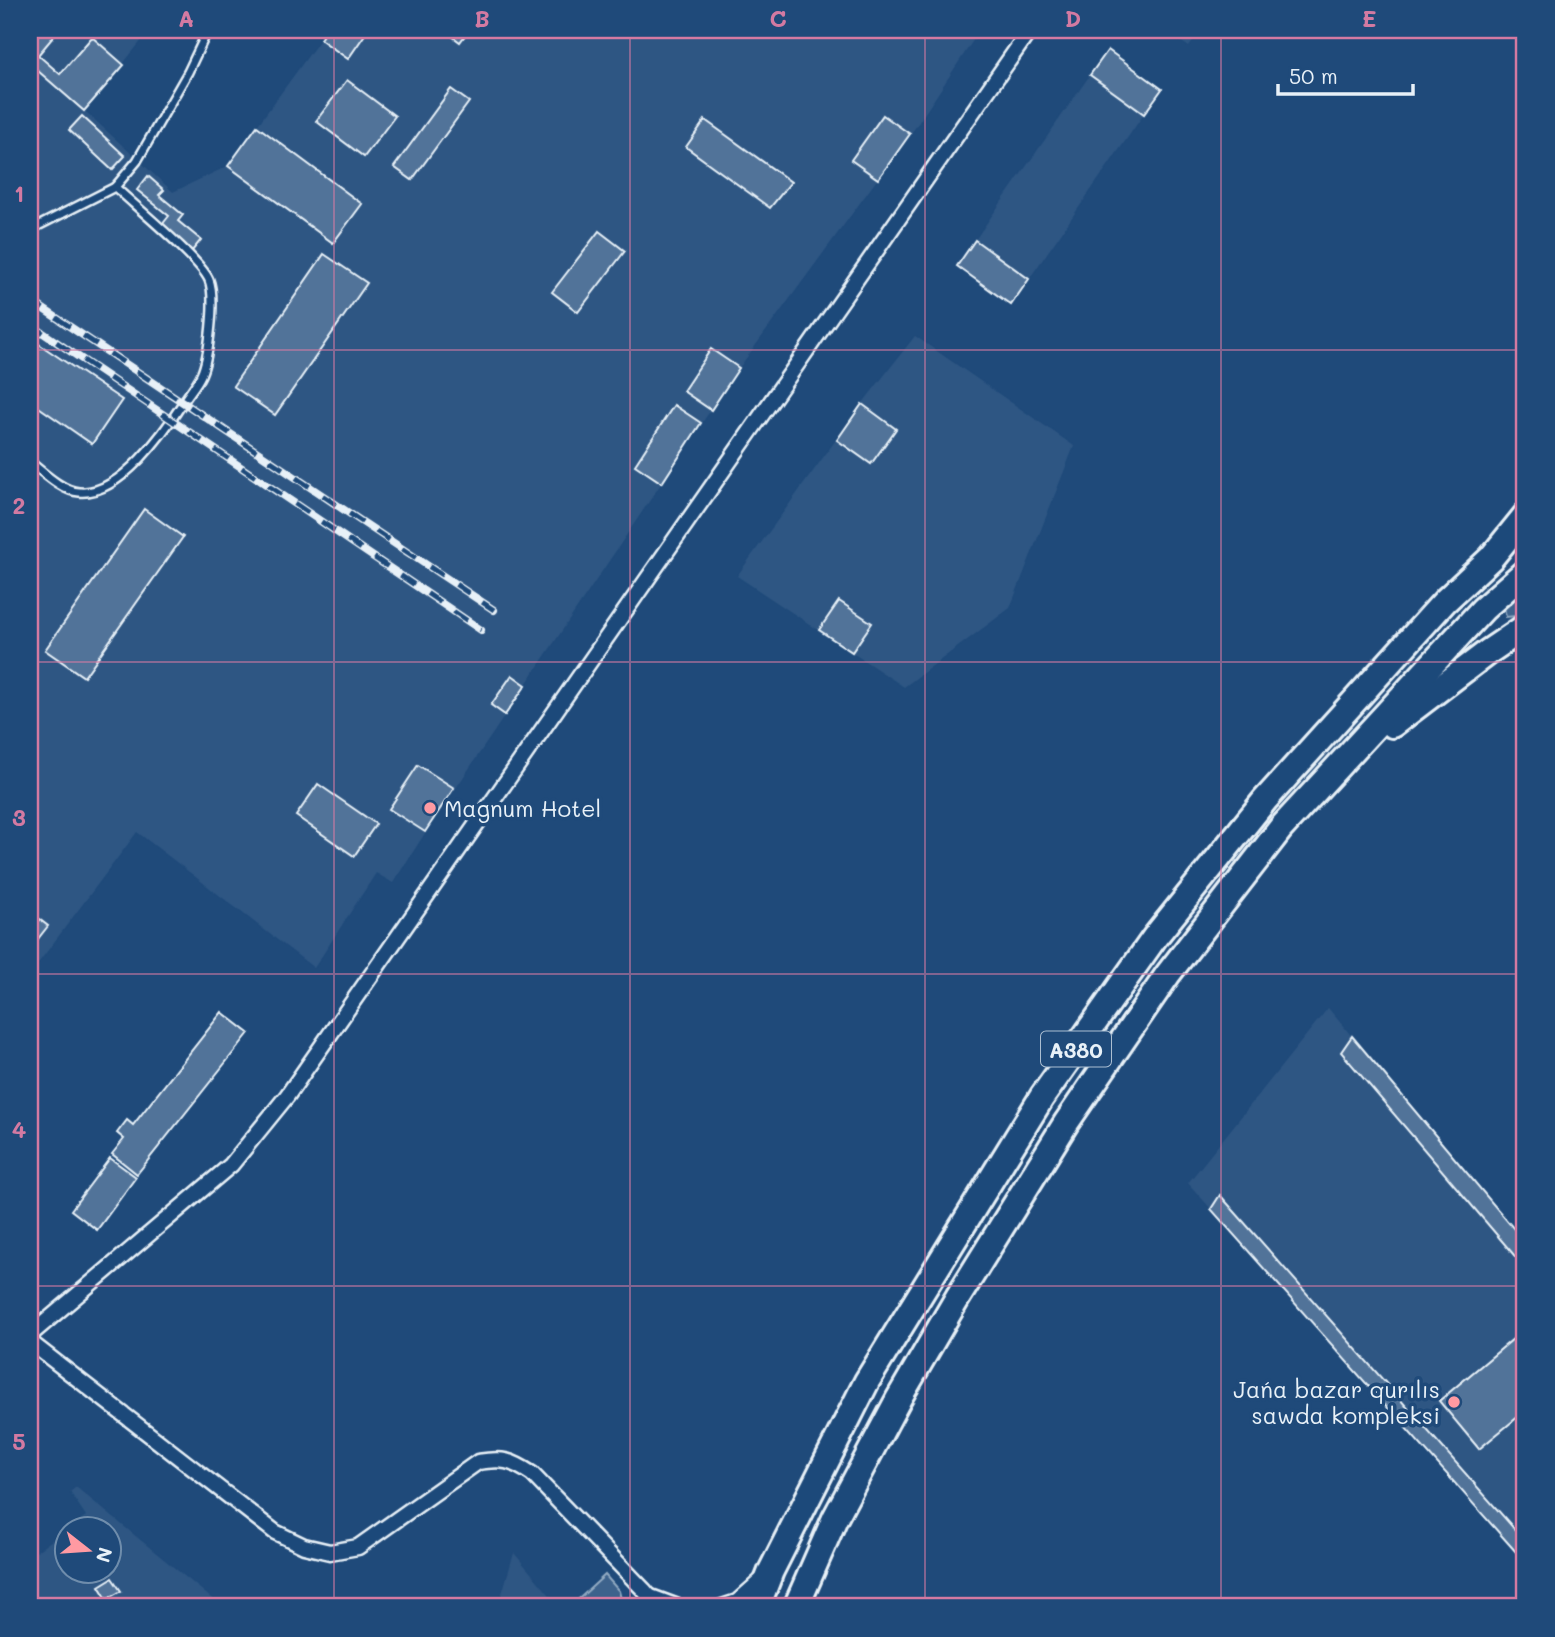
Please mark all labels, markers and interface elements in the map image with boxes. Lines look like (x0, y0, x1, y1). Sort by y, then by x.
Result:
text: A (178, 3, 194, 33)
text: B (474, 3, 490, 33)
text: C (769, 3, 787, 33)
text: D (1065, 3, 1081, 33)
text: E (1362, 3, 1376, 33)
scale bar (1278, 52, 1413, 96)
text: 50 m (1289, 62, 1338, 89)
text: 1 (14, 178, 24, 208)
text: 2 (13, 490, 25, 520)
place label: Magnum Hotel (444, 793, 601, 823)
marker: Magnum Hotel (422, 800, 438, 816)
text: 3 (12, 802, 26, 832)
road number: A380 (1041, 1032, 1111, 1066)
text: 4 (12, 1114, 26, 1144)
place label: Jańa bazar qurılıs sawda kompleksi (1233, 1374, 1440, 1430)
marker: Jańa bazar qurılıs sawda kompleksi (1446, 1394, 1462, 1410)
text: 5 (12, 1426, 26, 1456)
north arrow (52, 1514, 122, 1584)
text: N (91, 1545, 119, 1566)

